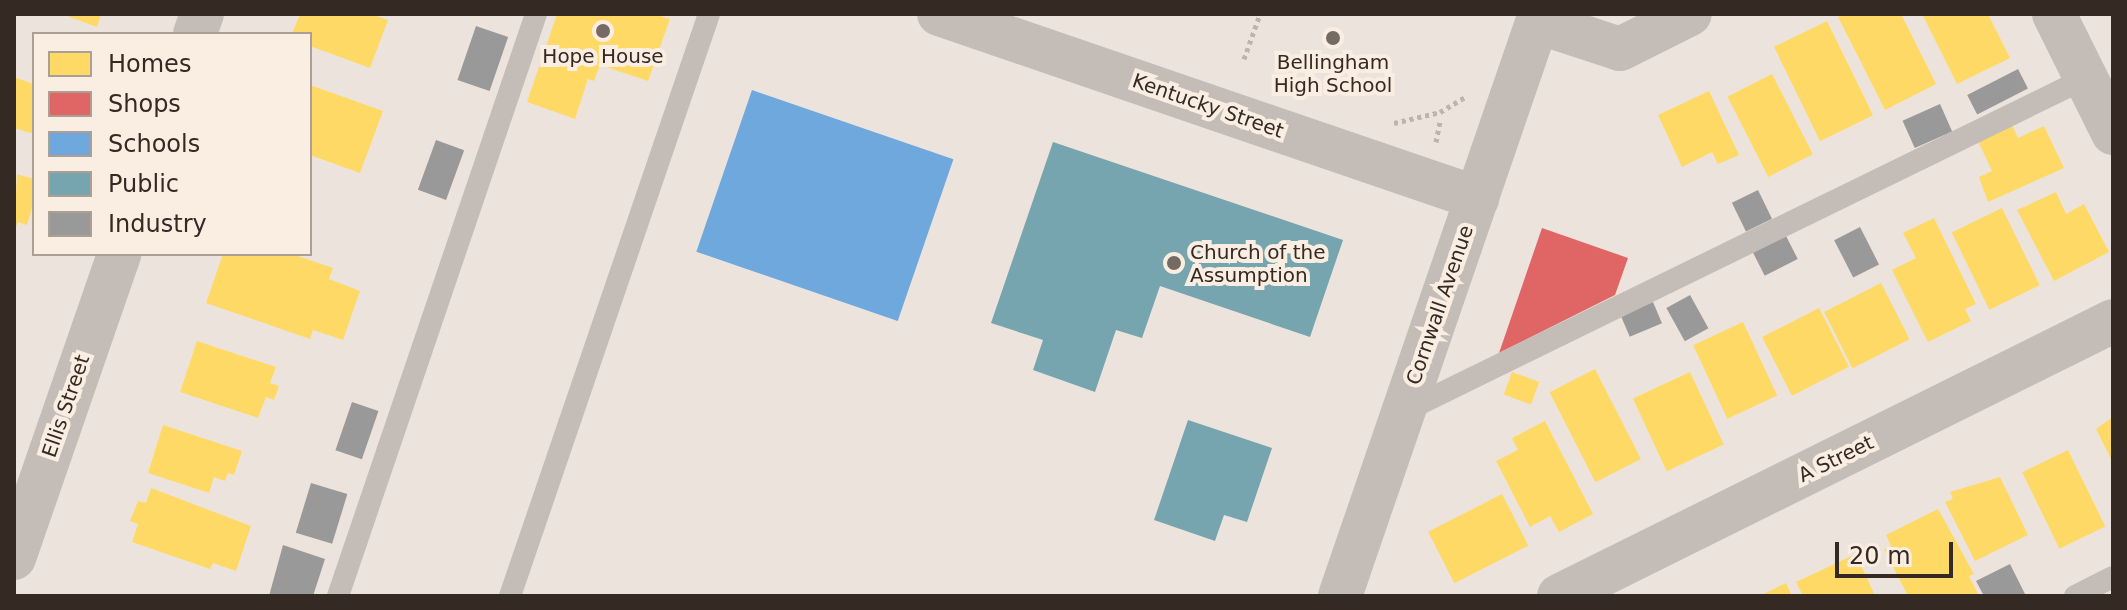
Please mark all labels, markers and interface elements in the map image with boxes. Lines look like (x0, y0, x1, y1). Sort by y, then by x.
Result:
marker: Hope House (594, 22, 612, 40)
marker: Bellingham High School (1324, 29, 1342, 47)
legend (32, 32, 312, 256)
place label: Hope House (542, 44, 664, 68)
text: Homes (108, 50, 191, 78)
place label: Bellingham High School (1274, 50, 1392, 97)
street label: Kentucky Street (1129, 69, 1287, 143)
text: Shops (108, 90, 181, 118)
text: Schools (108, 130, 200, 158)
text: Public (108, 170, 179, 198)
text: Industry (108, 210, 207, 238)
street label: Cornwall Avenue (1401, 222, 1479, 388)
place label: Church of the Assumption (1190, 240, 1326, 287)
marker: Church of the Assumption (1165, 254, 1183, 272)
street label: Ellis Street (37, 352, 95, 460)
street label: A Street (1794, 431, 1878, 487)
scale bar (1839, 526, 1957, 576)
text: 20 m (1849, 542, 1911, 570)

